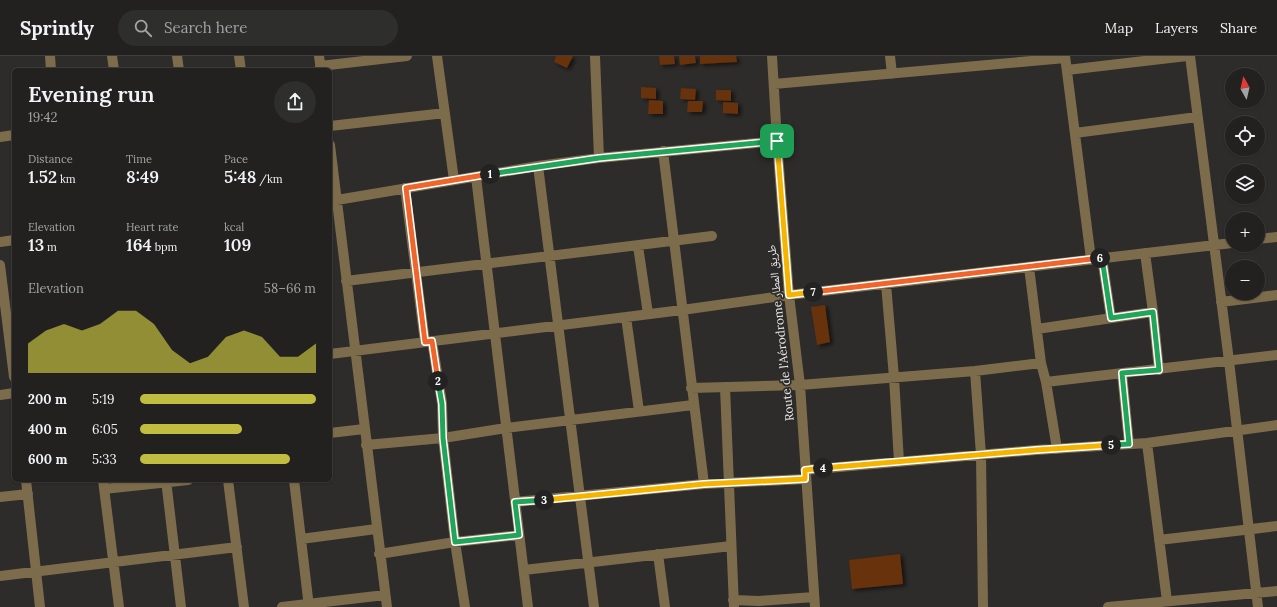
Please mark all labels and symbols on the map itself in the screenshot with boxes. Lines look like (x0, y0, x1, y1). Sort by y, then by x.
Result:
north arrow (1225, 68, 1265, 108)
pin (760, 124, 794, 158)
pin: 1 (480, 164, 500, 184)
street label: Route de l'Aérodrome طريق المطار (763, 244, 797, 422)
pin: 6 (1090, 248, 1110, 268)
pin: 7 (803, 282, 823, 302)
pin: 2 (428, 371, 448, 391)
pin: 5 (1101, 435, 1121, 455)
pin: 4 (813, 458, 833, 478)
pin: 3 (534, 490, 554, 510)

